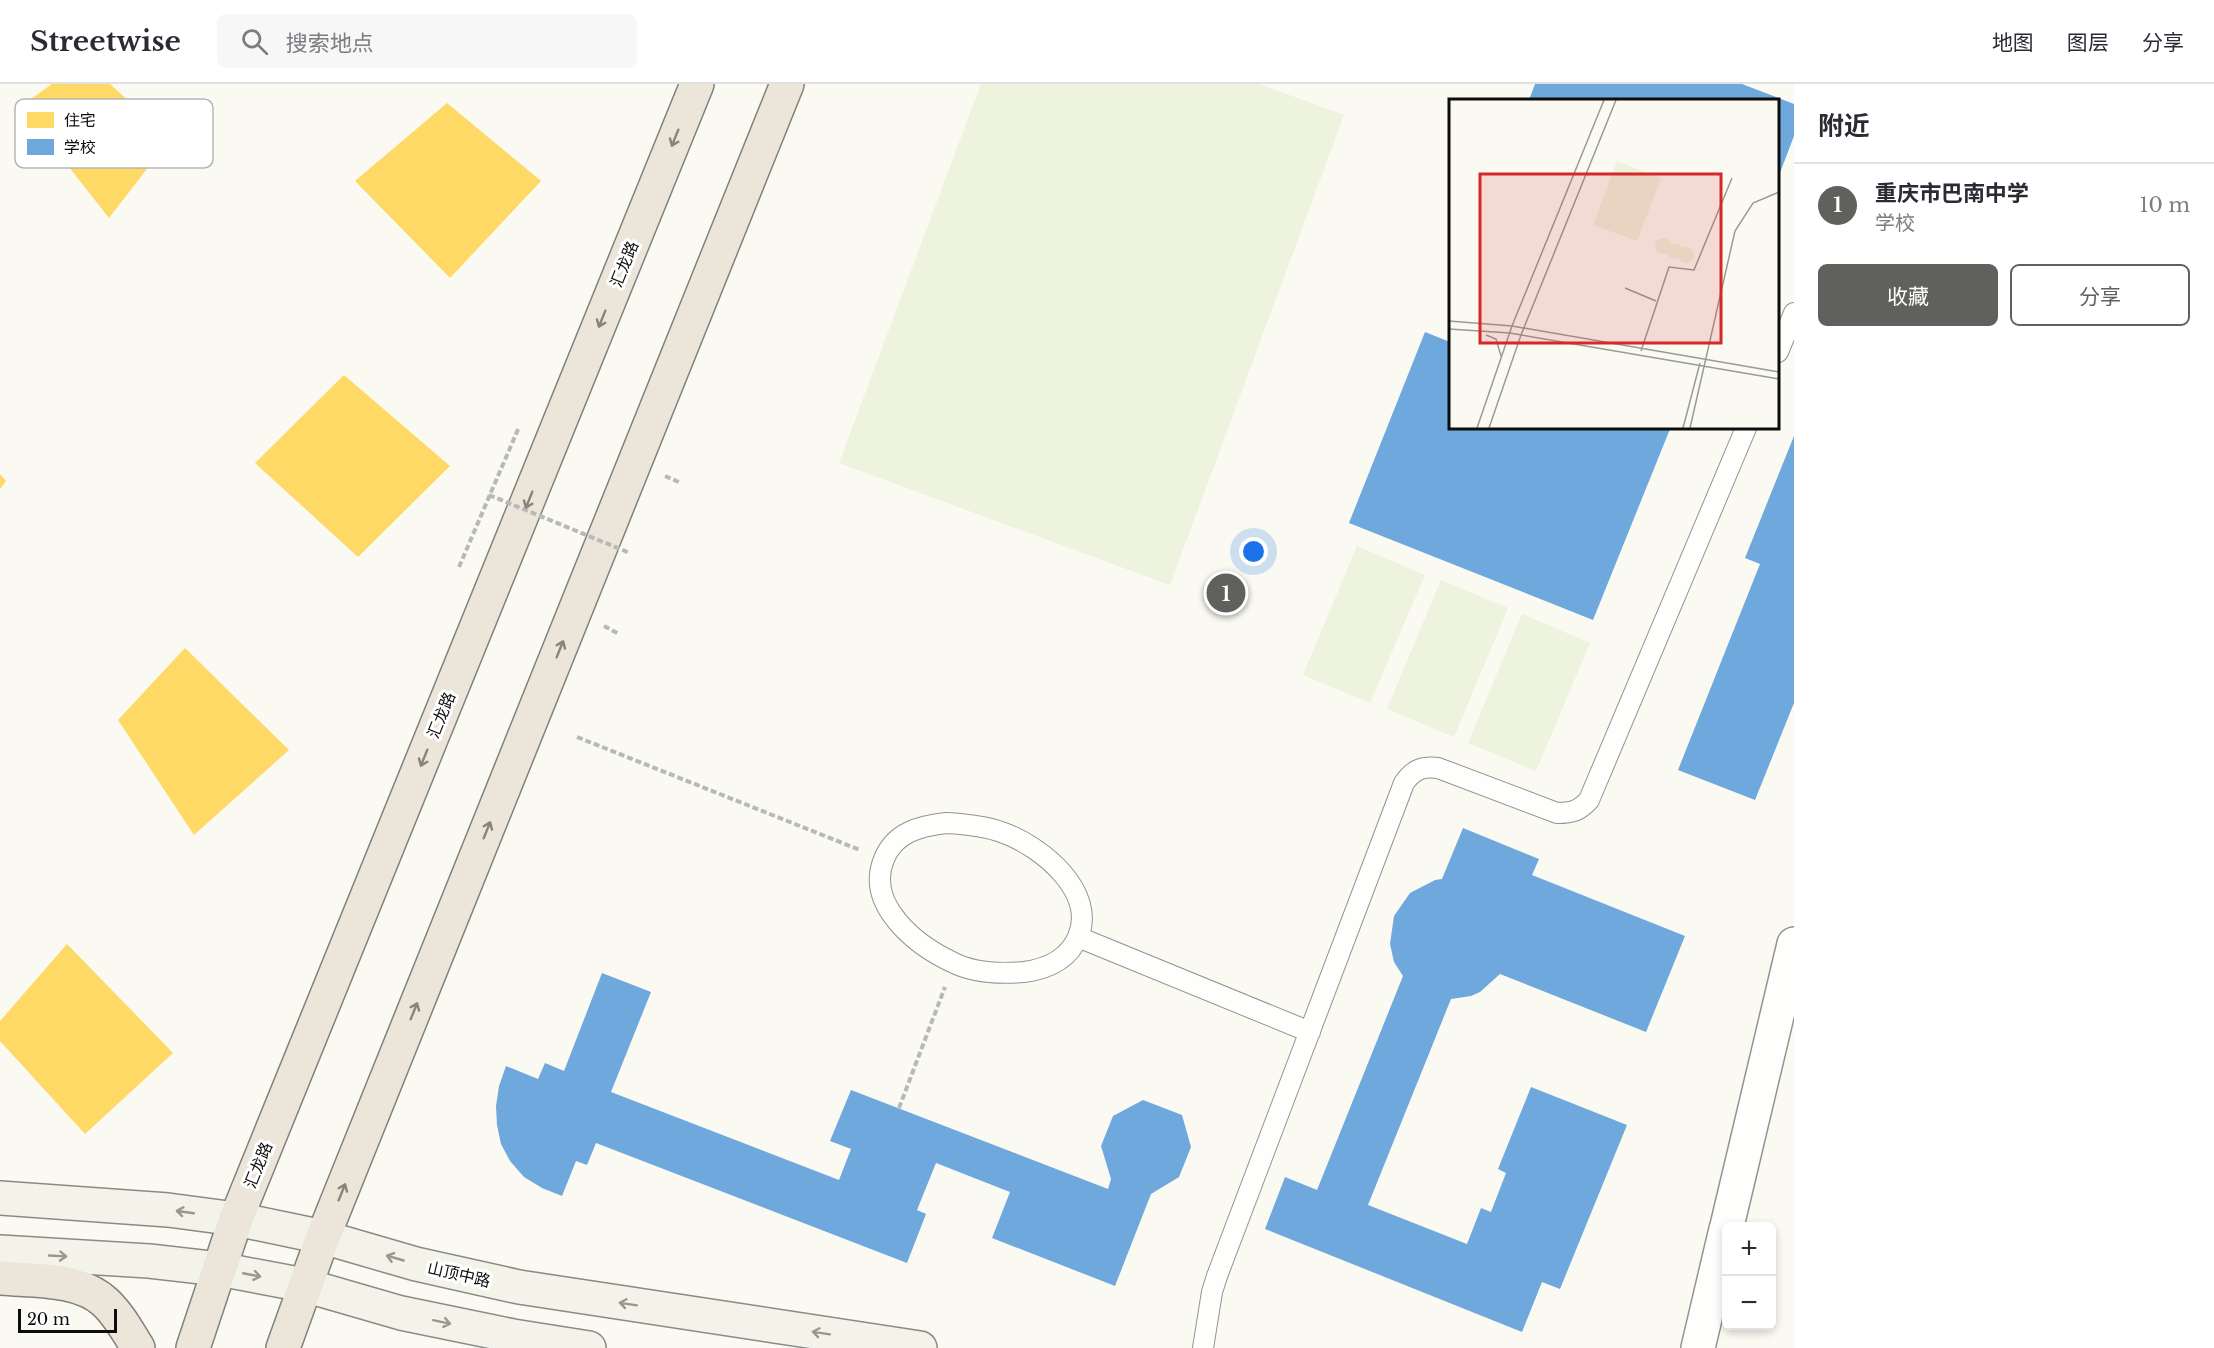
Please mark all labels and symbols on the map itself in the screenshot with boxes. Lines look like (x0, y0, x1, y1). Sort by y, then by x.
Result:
legend (15, 99, 213, 168)
inset map (1449, 99, 1779, 429)
text: 住宅 (64, 110, 96, 130)
one-way arrow (669, 128, 680, 147)
text: 学校 (64, 137, 96, 157)
street label: 汇龙路 (606, 238, 642, 290)
one-way arrow (596, 309, 607, 328)
one-way arrow (523, 490, 534, 508)
your location (1239, 537, 1268, 566)
pin: 1 (1206, 570, 1246, 616)
one-way arrow (555, 640, 566, 659)
street label: 汇龙路 (423, 689, 459, 741)
one-way arrow (418, 748, 429, 767)
one-way arrow (482, 821, 493, 840)
one-way arrow (409, 1002, 420, 1021)
street label: 汇龙路 (240, 1139, 276, 1191)
one-way arrow (337, 1183, 348, 1202)
one-way arrow (175, 1206, 195, 1217)
one-way arrow (48, 1250, 68, 1261)
one-way arrow (386, 1252, 405, 1263)
street label: 山顶中路 (426, 1257, 492, 1291)
one-way arrow (242, 1270, 261, 1281)
one-way arrow (618, 1298, 638, 1309)
scale bar (18, 1306, 117, 1334)
one-way arrow (432, 1317, 451, 1328)
one-way arrow (811, 1327, 831, 1338)

